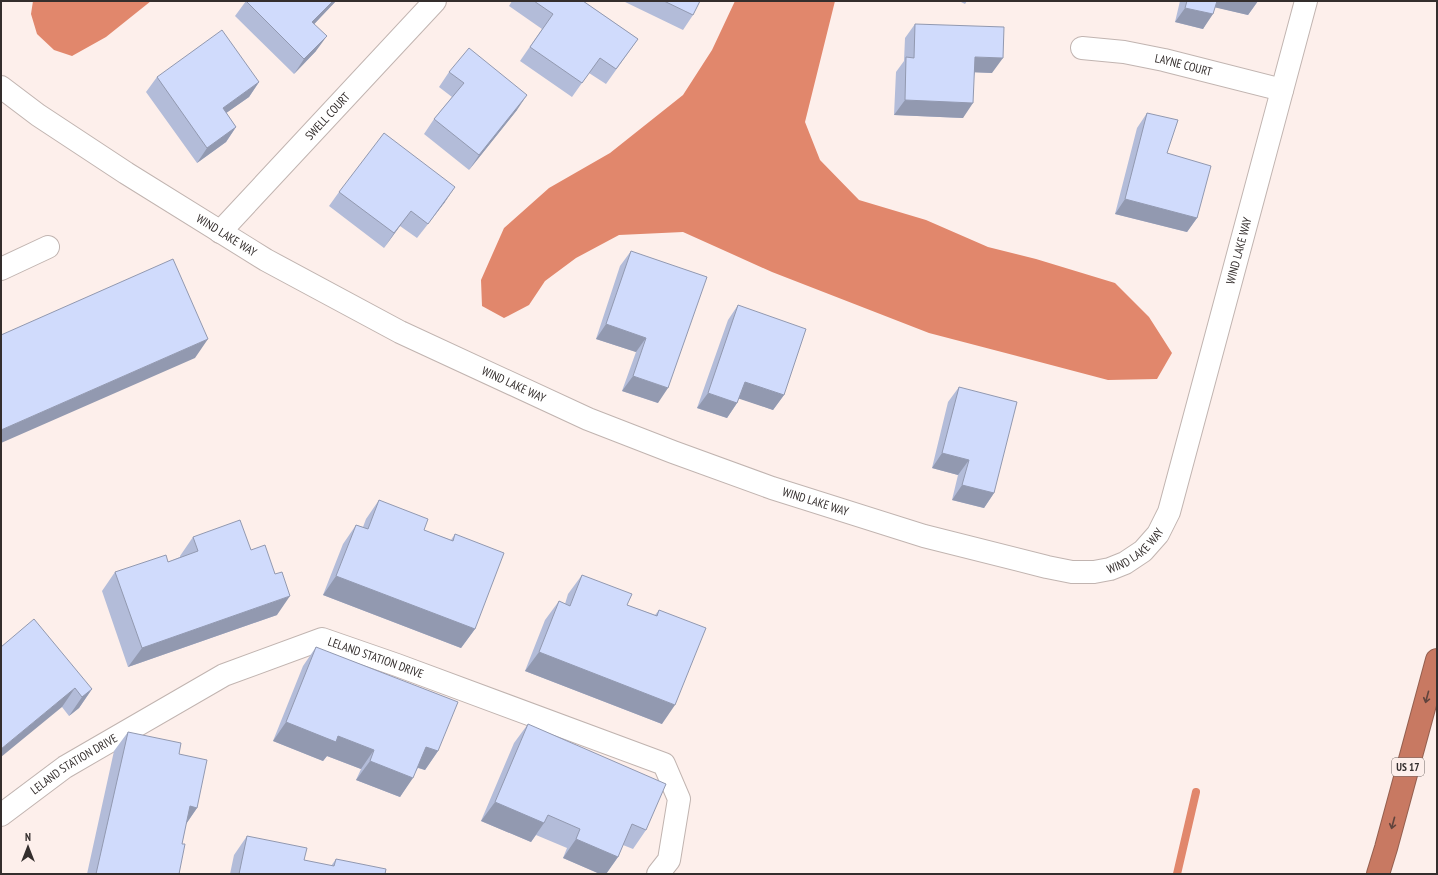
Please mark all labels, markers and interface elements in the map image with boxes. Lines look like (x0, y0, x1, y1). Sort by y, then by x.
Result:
street label: LAYNE COURT (1154, 50, 1214, 79)
street label: SWELL COURT (302, 89, 353, 143)
street label: WIND LAKE WAY (194, 210, 260, 260)
street label: WIND LAKE WAY (1222, 215, 1255, 286)
street label: WIND LAKE WAY (480, 363, 549, 406)
street label: WIND LAKE WAY (781, 484, 851, 519)
street label: WIND LAKE WAY (1104, 525, 1167, 577)
street label: LELAND STATION DRIVE (326, 634, 426, 681)
one-way arrow (1423, 691, 1430, 704)
street label: LELAND STATION DRIVE (27, 730, 120, 797)
road number: US 17 (1392, 758, 1424, 776)
one-way arrow (1389, 816, 1396, 829)
north arrow (8, 827, 48, 867)
text: N (25, 830, 31, 844)

